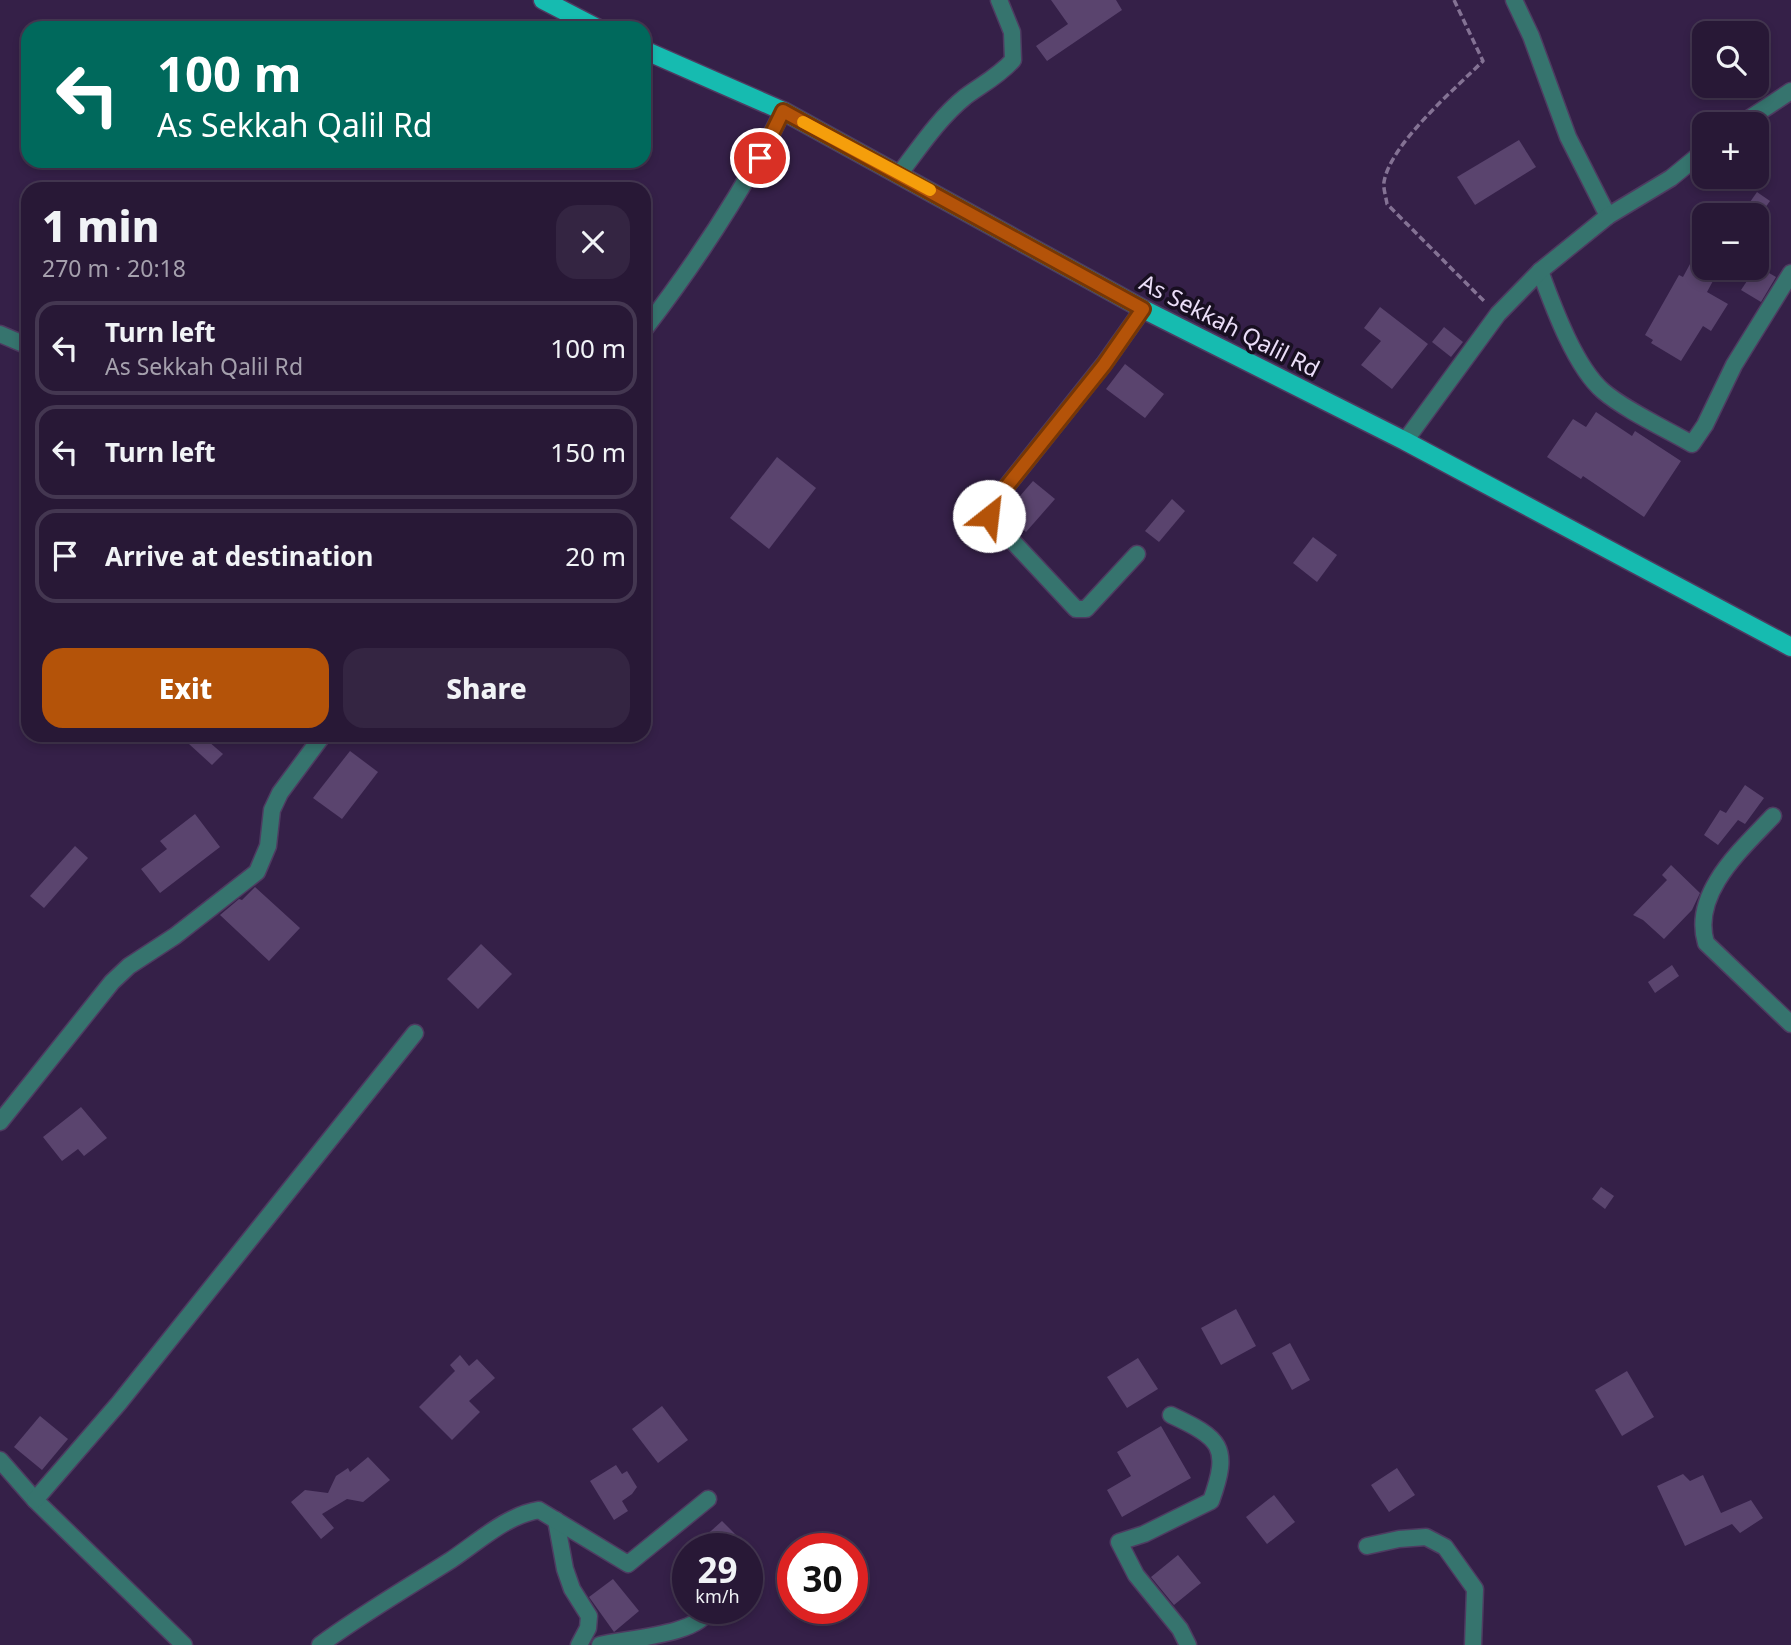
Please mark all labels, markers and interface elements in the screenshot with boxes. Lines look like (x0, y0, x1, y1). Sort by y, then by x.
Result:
map controls (1692, 21, 1769, 280)
button: search (1692, 21, 1769, 98)
text: 100 m (157, 40, 302, 106)
icon: left (42, 49, 133, 140)
text: As Sekkah Qalil Rd (157, 103, 433, 146)
button: + (1692, 112, 1769, 189)
pin (730, 128, 790, 188)
icon: arrive (741, 139, 779, 177)
text: 1 min (42, 197, 159, 254)
button: − (1692, 203, 1769, 280)
button: close (556, 205, 630, 279)
text: 270 m · 20:18 (42, 252, 186, 284)
street label: As Sekkah Qalil Rd (1134, 266, 1326, 384)
text: Turn left (105, 314, 216, 350)
icon: left (46, 329, 84, 367)
text: 100 m (550, 330, 626, 366)
text: As Sekkah Qalil Rd (105, 350, 303, 382)
icon: left (46, 433, 84, 471)
text: Turn left (105, 434, 216, 470)
text: 150 m (550, 434, 626, 470)
position arrow (952, 479, 1026, 553)
icon: arrive (46, 537, 84, 575)
text: Arrive at destination (105, 538, 374, 574)
text: 20 m (565, 538, 626, 574)
button: Exit (42, 648, 329, 728)
button: Share (343, 648, 630, 728)
speed limit sign: 30 (777, 1533, 868, 1624)
text: 29 (697, 1546, 738, 1593)
text: km/h (695, 1584, 740, 1608)

